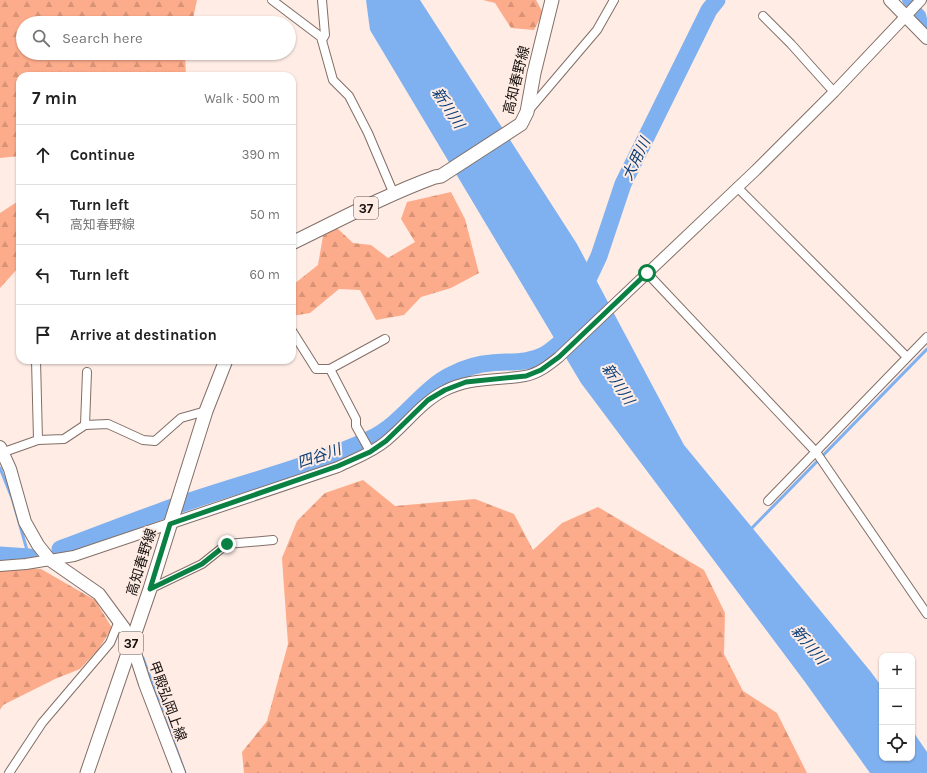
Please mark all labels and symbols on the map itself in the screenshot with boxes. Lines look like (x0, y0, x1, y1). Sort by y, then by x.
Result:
street label: 高知春野線 (500, 44, 533, 116)
water label: 新川川 (428, 84, 469, 133)
water label: 大用川 (618, 133, 655, 183)
road number: 37 (354, 197, 378, 219)
route start (638, 264, 656, 282)
water label: 新川川 (598, 360, 639, 409)
water label: 四谷川 (295, 440, 345, 472)
street label: 高知春野線 (123, 526, 160, 598)
route end (218, 535, 236, 553)
water label: 新川川 (788, 622, 832, 670)
road number: 37 (119, 632, 143, 654)
street label: 甲殿弘岡上線 (145, 659, 190, 744)

